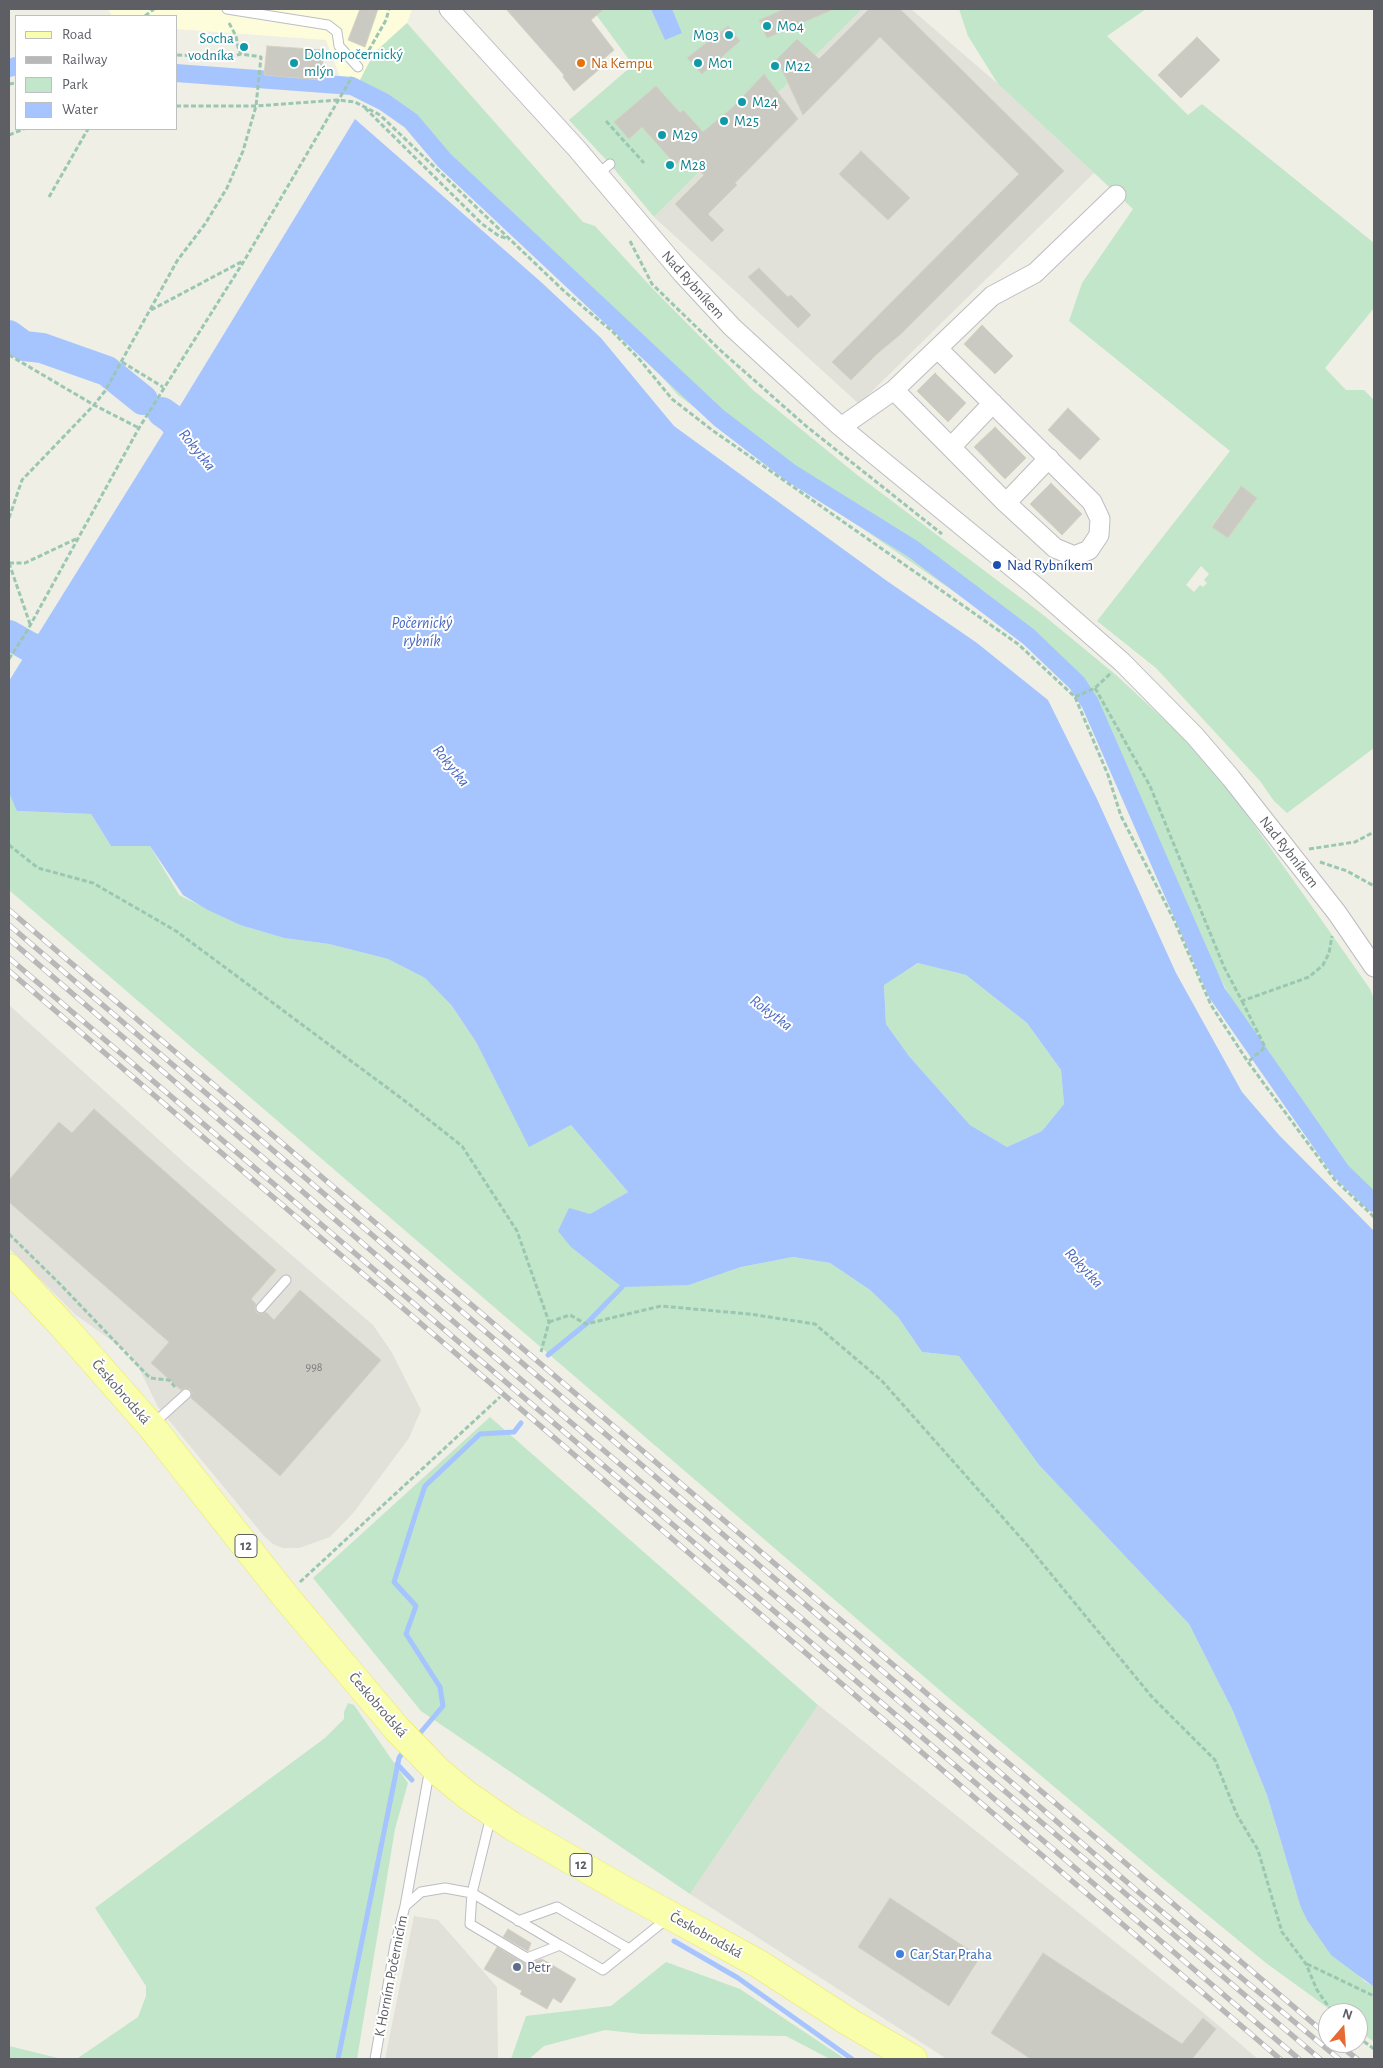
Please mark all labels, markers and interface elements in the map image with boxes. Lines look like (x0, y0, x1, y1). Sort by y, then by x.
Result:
legend (15, 15, 178, 130)
place label: M04 (777, 17, 804, 35)
marker: M04 (761, 20, 773, 32)
place label: M03 (693, 26, 719, 44)
text: Road (62, 27, 92, 42)
place label: Socha vodníka (188, 29, 234, 64)
marker: M03 (723, 29, 735, 41)
marker: Socha vodníka (238, 41, 250, 53)
place label: Dolnopočernický mlýn (304, 45, 403, 80)
text: Railway (62, 52, 107, 67)
place label: Na Kempu (591, 54, 652, 72)
place label: M01 (708, 54, 733, 72)
marker: Dolnopočernický mlýn (288, 57, 300, 69)
marker: Na Kempu (575, 57, 587, 69)
marker: M01 (692, 57, 704, 69)
place label: M22 (785, 57, 810, 75)
marker: M22 (769, 60, 781, 72)
text: Park (62, 77, 88, 92)
place label: M24 (752, 93, 778, 111)
marker: M24 (736, 96, 748, 108)
text: Water (62, 102, 98, 117)
place label: M25 (734, 112, 759, 130)
marker: M25 (718, 115, 730, 127)
place label: M29 (672, 126, 698, 144)
marker: M29 (656, 129, 668, 141)
place label: M28 (680, 156, 706, 174)
marker: M28 (664, 159, 676, 171)
street label: Nad Rybníkem (658, 247, 728, 323)
water label: Rokytka (174, 425, 220, 475)
place label: Nad Rybníkem (1007, 556, 1093, 574)
marker: Nad Rybníkem (991, 559, 1003, 571)
water label: Počernický rybník (392, 613, 452, 651)
water label: Rokytka (428, 741, 474, 791)
street label: Nad Rybníkem (1255, 813, 1323, 891)
water label: Rokytka (746, 991, 796, 1035)
water label: Rokytka (1061, 1244, 1107, 1292)
street label: Českobrodská (88, 1356, 154, 1428)
house number: 998 (306, 1360, 322, 1374)
road number: 12 (235, 1534, 257, 1558)
street label: Českobrodská (345, 1669, 411, 1741)
road number: 12 (570, 1854, 592, 1876)
street label: Českobrodská (666, 1908, 746, 1962)
street label: K Horním Počernicím (370, 1914, 412, 2038)
place label: Car Star Praha (910, 1945, 992, 1963)
marker: Car Star Praha (894, 1948, 906, 1960)
place label: Petr (527, 1958, 551, 1976)
marker: Petr (511, 1961, 523, 1973)
north arrow (1318, 2003, 1368, 2053)
text: N (1341, 2007, 1354, 2023)

